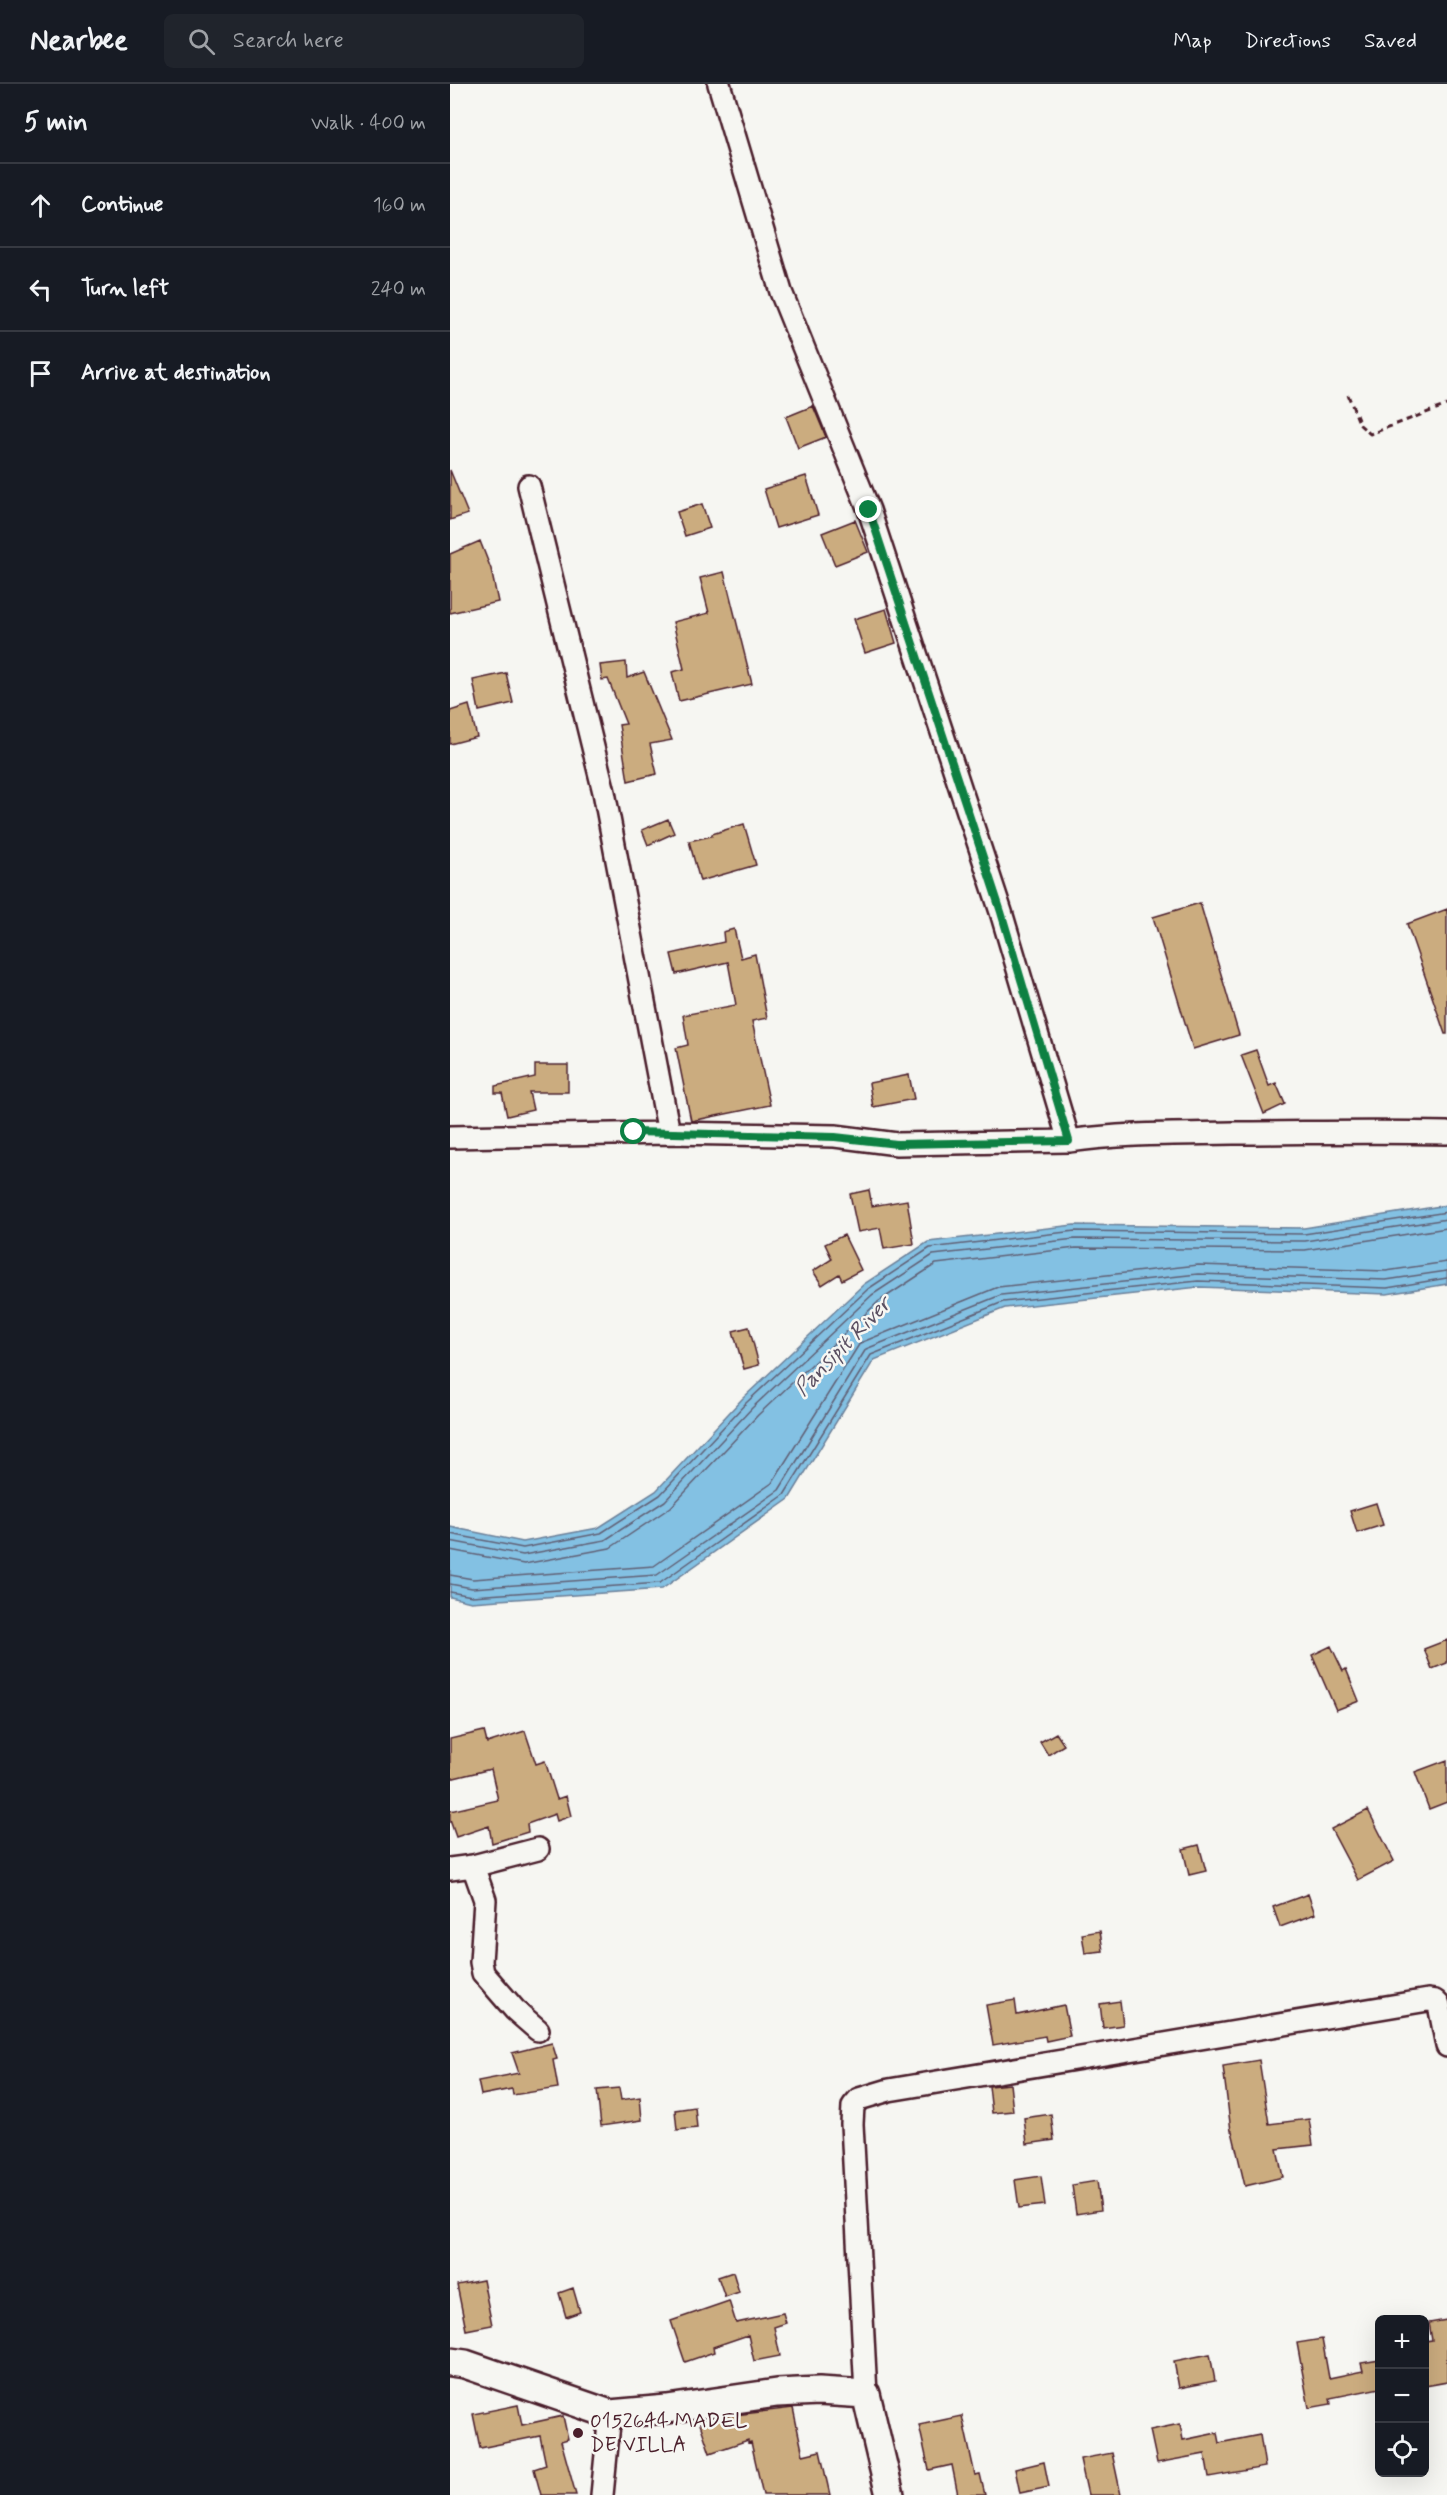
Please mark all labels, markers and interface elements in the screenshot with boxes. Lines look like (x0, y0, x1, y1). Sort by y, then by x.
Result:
search box (164, 14, 584, 68)
text: Nearbee (30, 23, 128, 60)
icon: search (185, 25, 218, 58)
text: Search here (233, 27, 344, 55)
text: Map (1173, 27, 1212, 55)
text: Directions (1245, 27, 1331, 55)
text: Saved (1364, 27, 1417, 55)
text: 5 min (24, 106, 88, 140)
text: Walk · 400 m (311, 110, 426, 137)
icon: ahead (24, 189, 57, 222)
text: Continue (81, 191, 163, 219)
text: 160 m (373, 192, 426, 219)
icon: left (24, 273, 57, 306)
text: Turn left (81, 275, 169, 303)
text: 240 m (371, 276, 426, 303)
icon: arrive (24, 357, 57, 390)
text: Arrive at destination (81, 359, 271, 387)
route end (855, 496, 881, 522)
route start (620, 1118, 646, 1144)
water label: Pansipit River (789, 1289, 899, 1403)
map controls (1375, 2315, 1429, 2477)
button: + (1375, 2315, 1429, 2369)
button: − (1375, 2369, 1429, 2423)
place label: 0152644 MADEL DE VILLA (590, 2407, 748, 2459)
button: locate (1375, 2423, 1429, 2477)
marker: 0152644 MADEL DE VILLA (571, 2426, 585, 2440)

